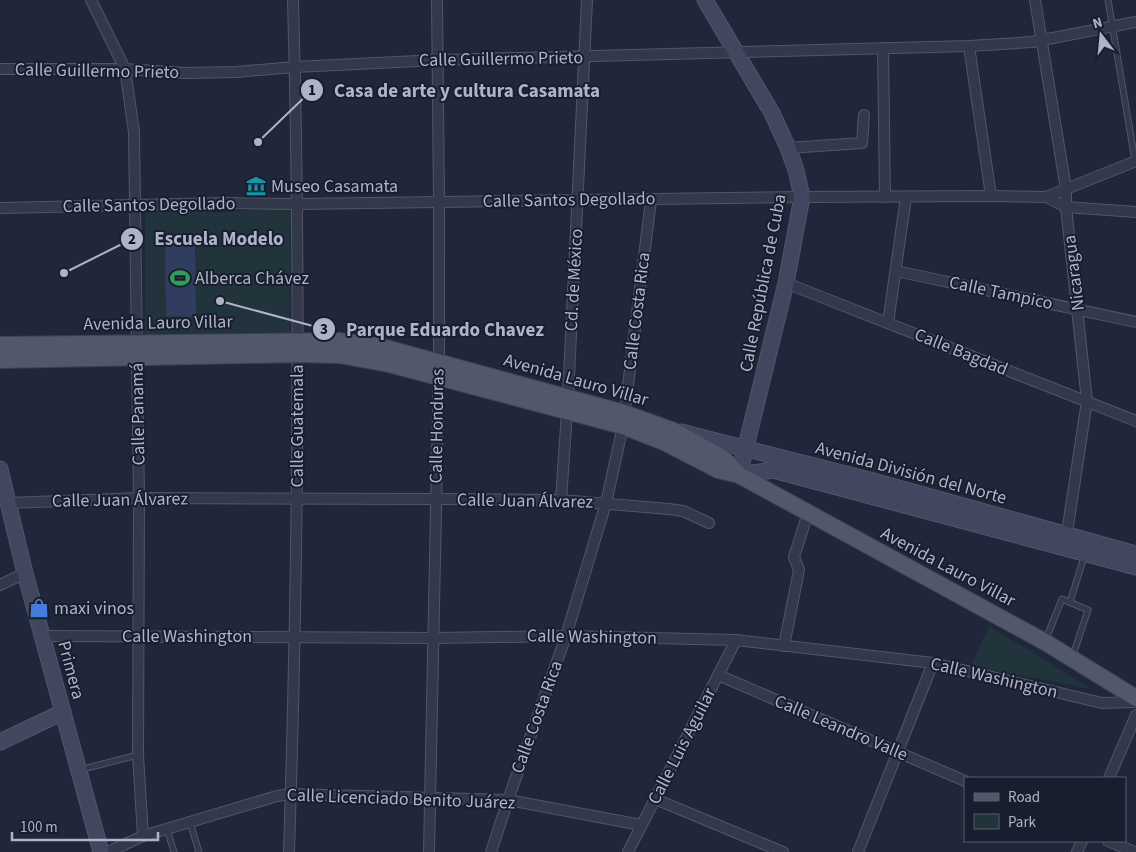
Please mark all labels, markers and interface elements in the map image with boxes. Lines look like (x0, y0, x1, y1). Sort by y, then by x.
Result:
north arrow (1076, 10, 1126, 60)
text: N (1090, 13, 1105, 34)
street label: Calle Guillermo Prieto (419, 45, 583, 73)
street label: Calle Guillermo Prieto (15, 57, 179, 85)
callout: Casa de arte y cultura Casamata (299, 73, 610, 107)
text: Casa de arte y cultura Casamata (334, 78, 600, 105)
text: 1 (308, 80, 316, 101)
place label: Museo Casamata (271, 174, 398, 199)
museum icon: Museo Casamata (245, 175, 267, 197)
street label: Calle Santos Degollado (482, 186, 656, 214)
street label: Calle Santos Degollado (62, 191, 236, 219)
street label: Calle República de Cuba (733, 192, 793, 374)
callout: Escuela Modelo (120, 222, 294, 256)
text: Escuela Modelo (154, 226, 284, 253)
street label: Cd. de México (559, 228, 589, 332)
text: 2 (128, 229, 136, 250)
street label: Nicaragua (1057, 234, 1091, 312)
street label: Calle Costa Rica (617, 251, 657, 371)
place label: Alberca Chávez (195, 266, 309, 291)
sports icon: Alberca Chávez (169, 267, 191, 289)
street label: Calle Tampico (947, 270, 1055, 316)
street label: Avenida Lauro Villar (83, 309, 233, 337)
callout: Parque Eduardo Chavez (311, 312, 554, 346)
text: Parque Eduardo Chavez (346, 317, 544, 344)
text: 3 (320, 319, 328, 340)
street label: Calle Bagdad (911, 322, 1011, 382)
street label: Avenida Lauro Villar (501, 347, 652, 413)
street label: Calle Panamá (125, 363, 151, 465)
street label: Calle Guatemala (285, 364, 310, 488)
street label: Calle Honduras (424, 368, 450, 484)
street label: Avenida División del Norte (813, 435, 1009, 511)
street label: Calle Juan Álvarez (52, 486, 189, 514)
street label: Calle Juan Álvarez (457, 487, 594, 515)
street label: Avenida Lauro Villar (876, 521, 1020, 613)
place label: maxi vinos (54, 596, 134, 621)
shop icon: maxi vinos (28, 597, 50, 619)
street label: Calle Washington (527, 623, 657, 651)
street label: Calle Washington (122, 624, 252, 649)
street label: Primera (51, 638, 91, 702)
street label: Calle Washington (928, 651, 1060, 705)
street label: Calle Costa Rica (505, 657, 569, 777)
street label: Calle Luis Aguilar (642, 683, 723, 809)
street label: Calle Leandro Valle (770, 689, 912, 767)
legend (964, 777, 1126, 842)
street label: Calle Licenciado Benito Juárez (286, 783, 516, 816)
text: Road (1008, 787, 1040, 808)
scale bar (12, 810, 159, 842)
text: Park (1008, 812, 1037, 833)
text: 100 m (20, 817, 58, 838)

